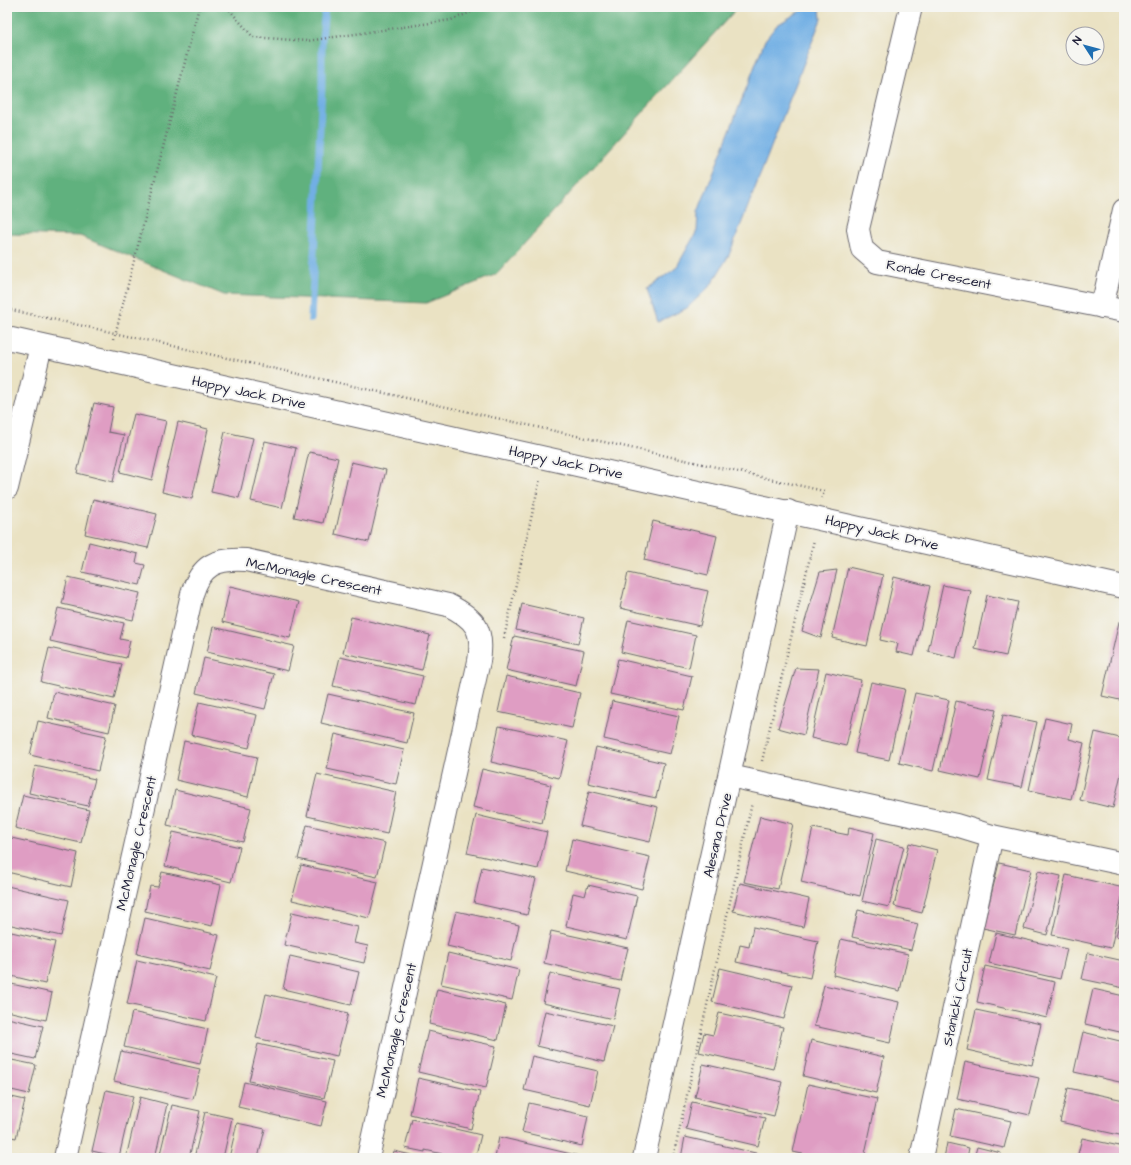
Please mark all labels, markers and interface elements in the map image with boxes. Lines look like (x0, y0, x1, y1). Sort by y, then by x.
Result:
north arrow (1065, 26, 1105, 66)
text: N (1069, 33, 1085, 48)
street label: Ronde Crescent (885, 255, 993, 295)
street label: Happy Jack Drive (190, 371, 308, 415)
street label: Happy Jack Drive (507, 441, 625, 485)
street label: Happy Jack Drive (823, 510, 941, 556)
street label: McMonagle Crescent (244, 553, 384, 601)
street label: McMonagle Crescent (112, 773, 162, 913)
street label: Alesana Drive (699, 790, 738, 880)
street label: Stanicki Circuit (938, 946, 978, 1048)
street label: McMonagle Crescent (372, 960, 422, 1100)

